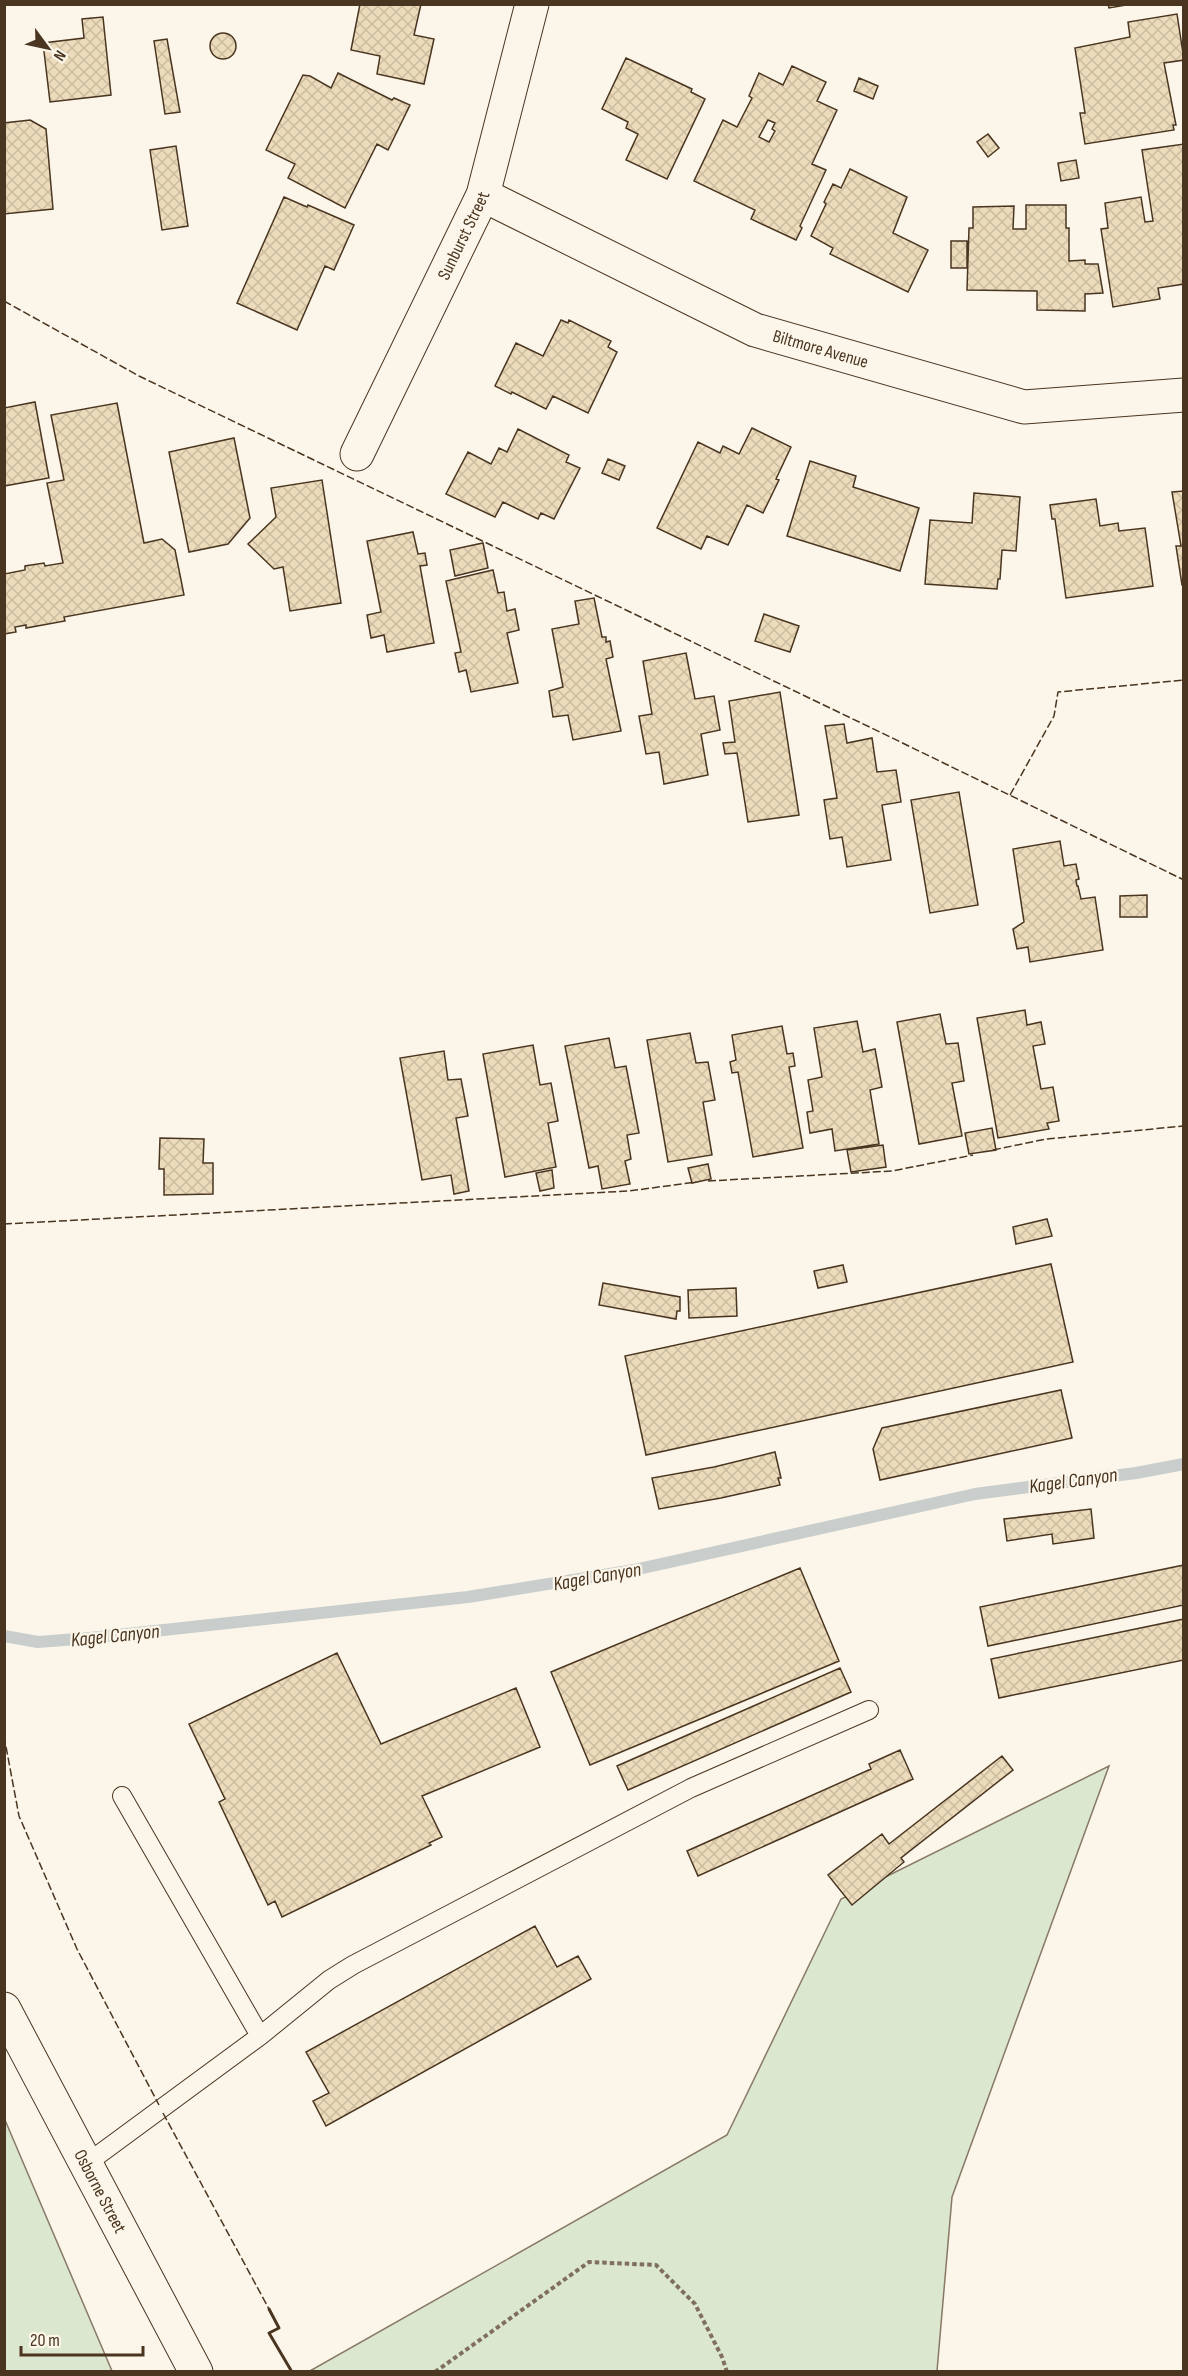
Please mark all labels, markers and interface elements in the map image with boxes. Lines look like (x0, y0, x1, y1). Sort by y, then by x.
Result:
north arrow (18, 18, 78, 78)
text: N (49, 47, 70, 64)
street label: Sunburst Street (433, 189, 494, 283)
street label: Biltmore Avenue (770, 326, 871, 373)
water label: Kagel Canyon (1027, 1463, 1119, 1499)
water label: Kagel Canyon (551, 1557, 643, 1597)
water label: Kagel Canyon (70, 1619, 161, 1653)
street label: Osborne Street (69, 2146, 131, 2237)
scale bar (21, 2319, 142, 2357)
text: 20 m (30, 2330, 60, 2351)

